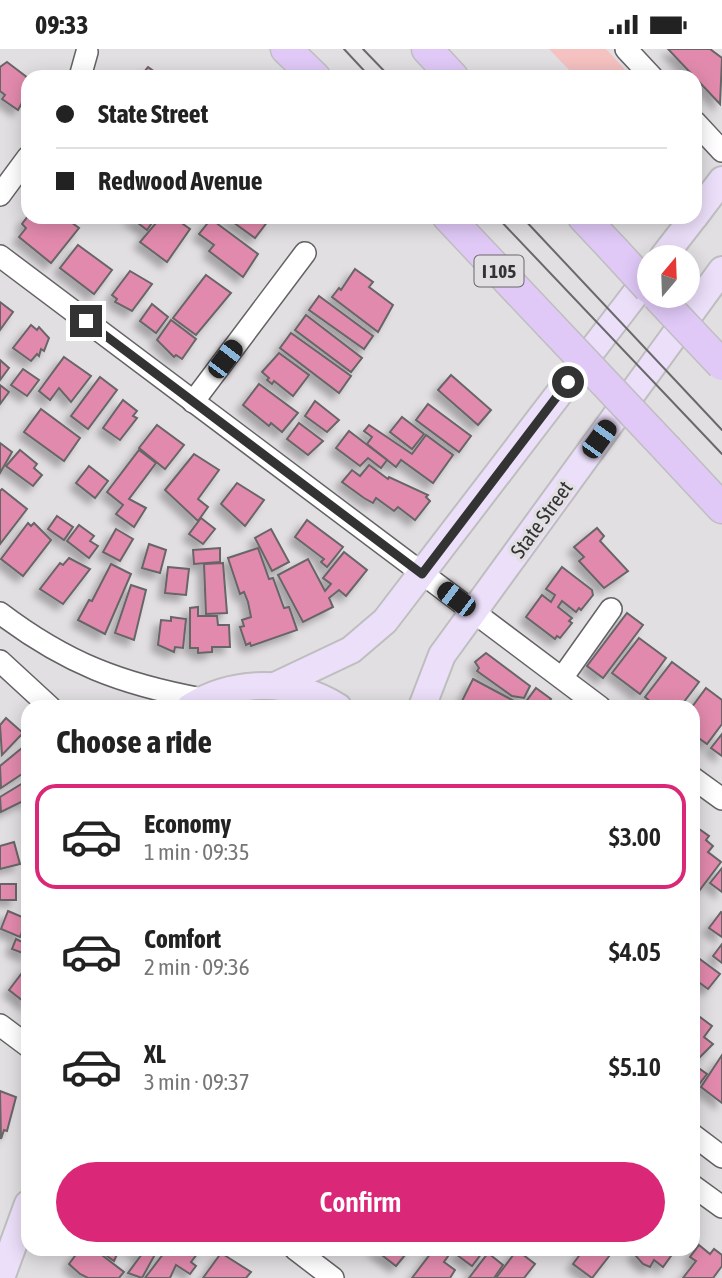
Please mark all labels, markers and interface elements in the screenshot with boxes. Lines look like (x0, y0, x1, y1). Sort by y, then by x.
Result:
text: 09:33 (35, 10, 89, 40)
text: State Street (98, 99, 208, 129)
text: Redwood Avenue (98, 166, 263, 196)
north arrow (637, 245, 700, 308)
map controls (637, 245, 700, 308)
road number: I 105 (475, 255, 524, 287)
route end (70, 305, 102, 337)
car (204, 336, 247, 382)
route start (552, 366, 584, 398)
car (579, 416, 620, 462)
street label: State Street (505, 476, 577, 562)
car (433, 578, 480, 620)
text: Choose a ride (56, 723, 212, 760)
icon: car (60, 805, 123, 868)
text: Economy (144, 809, 231, 839)
text: $3.00 (609, 822, 661, 852)
text: 1 min · 09:35 (144, 839, 250, 865)
icon: car (60, 920, 123, 983)
text: Comfort (144, 924, 221, 954)
text: $4.05 (609, 937, 661, 967)
text: 2 min · 09:36 (144, 954, 250, 980)
icon: car (60, 1035, 123, 1098)
text: XL (144, 1039, 166, 1069)
text: $5.10 (609, 1052, 661, 1082)
text: 3 min · 09:37 (144, 1069, 250, 1095)
button: Confirm (56, 1162, 665, 1242)

